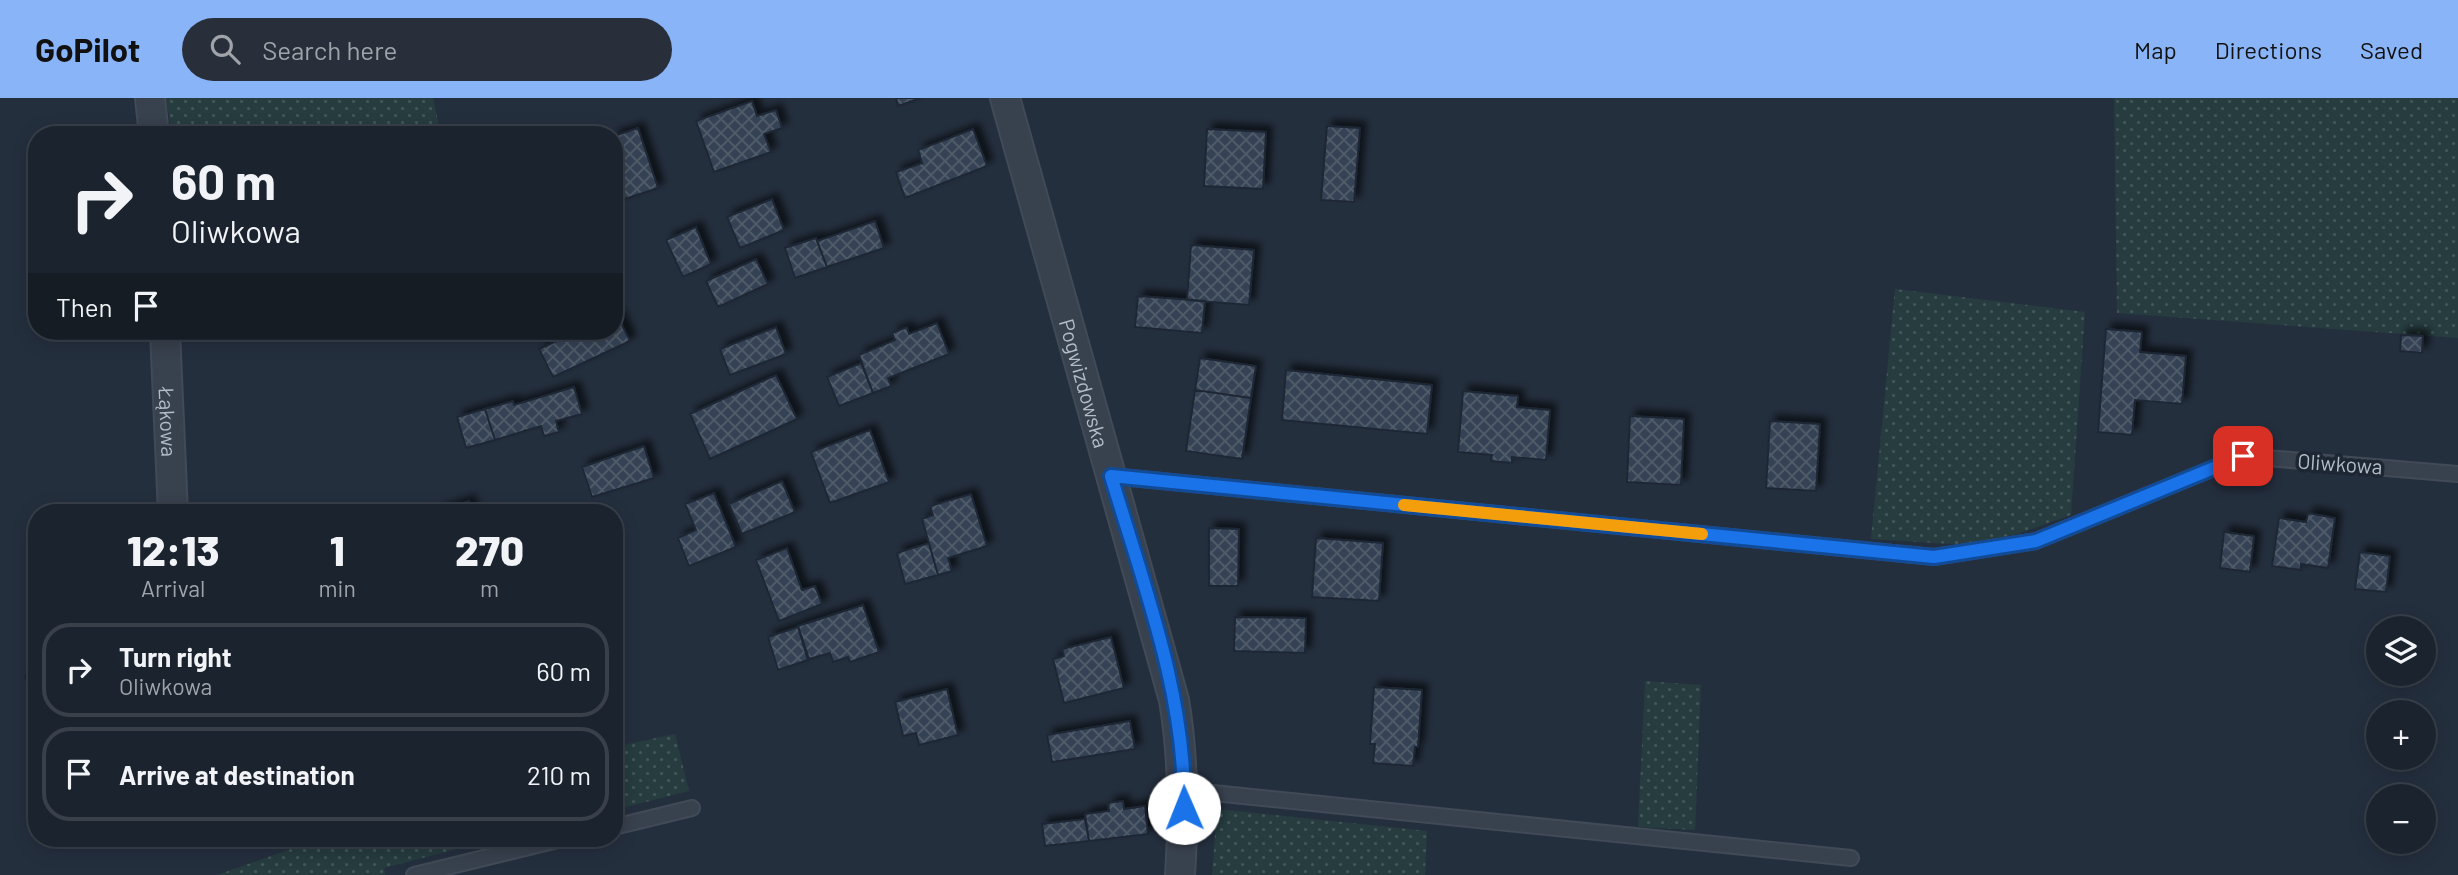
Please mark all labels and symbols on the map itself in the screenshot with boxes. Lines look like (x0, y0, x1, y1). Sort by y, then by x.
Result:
street label: Pogwizdowska (1055, 316, 1115, 450)
street label: Łąkowa (155, 385, 183, 457)
pin (2213, 426, 2273, 486)
street label: Oliwkowa (2297, 448, 2383, 478)
position arrow (1147, 771, 1221, 845)

